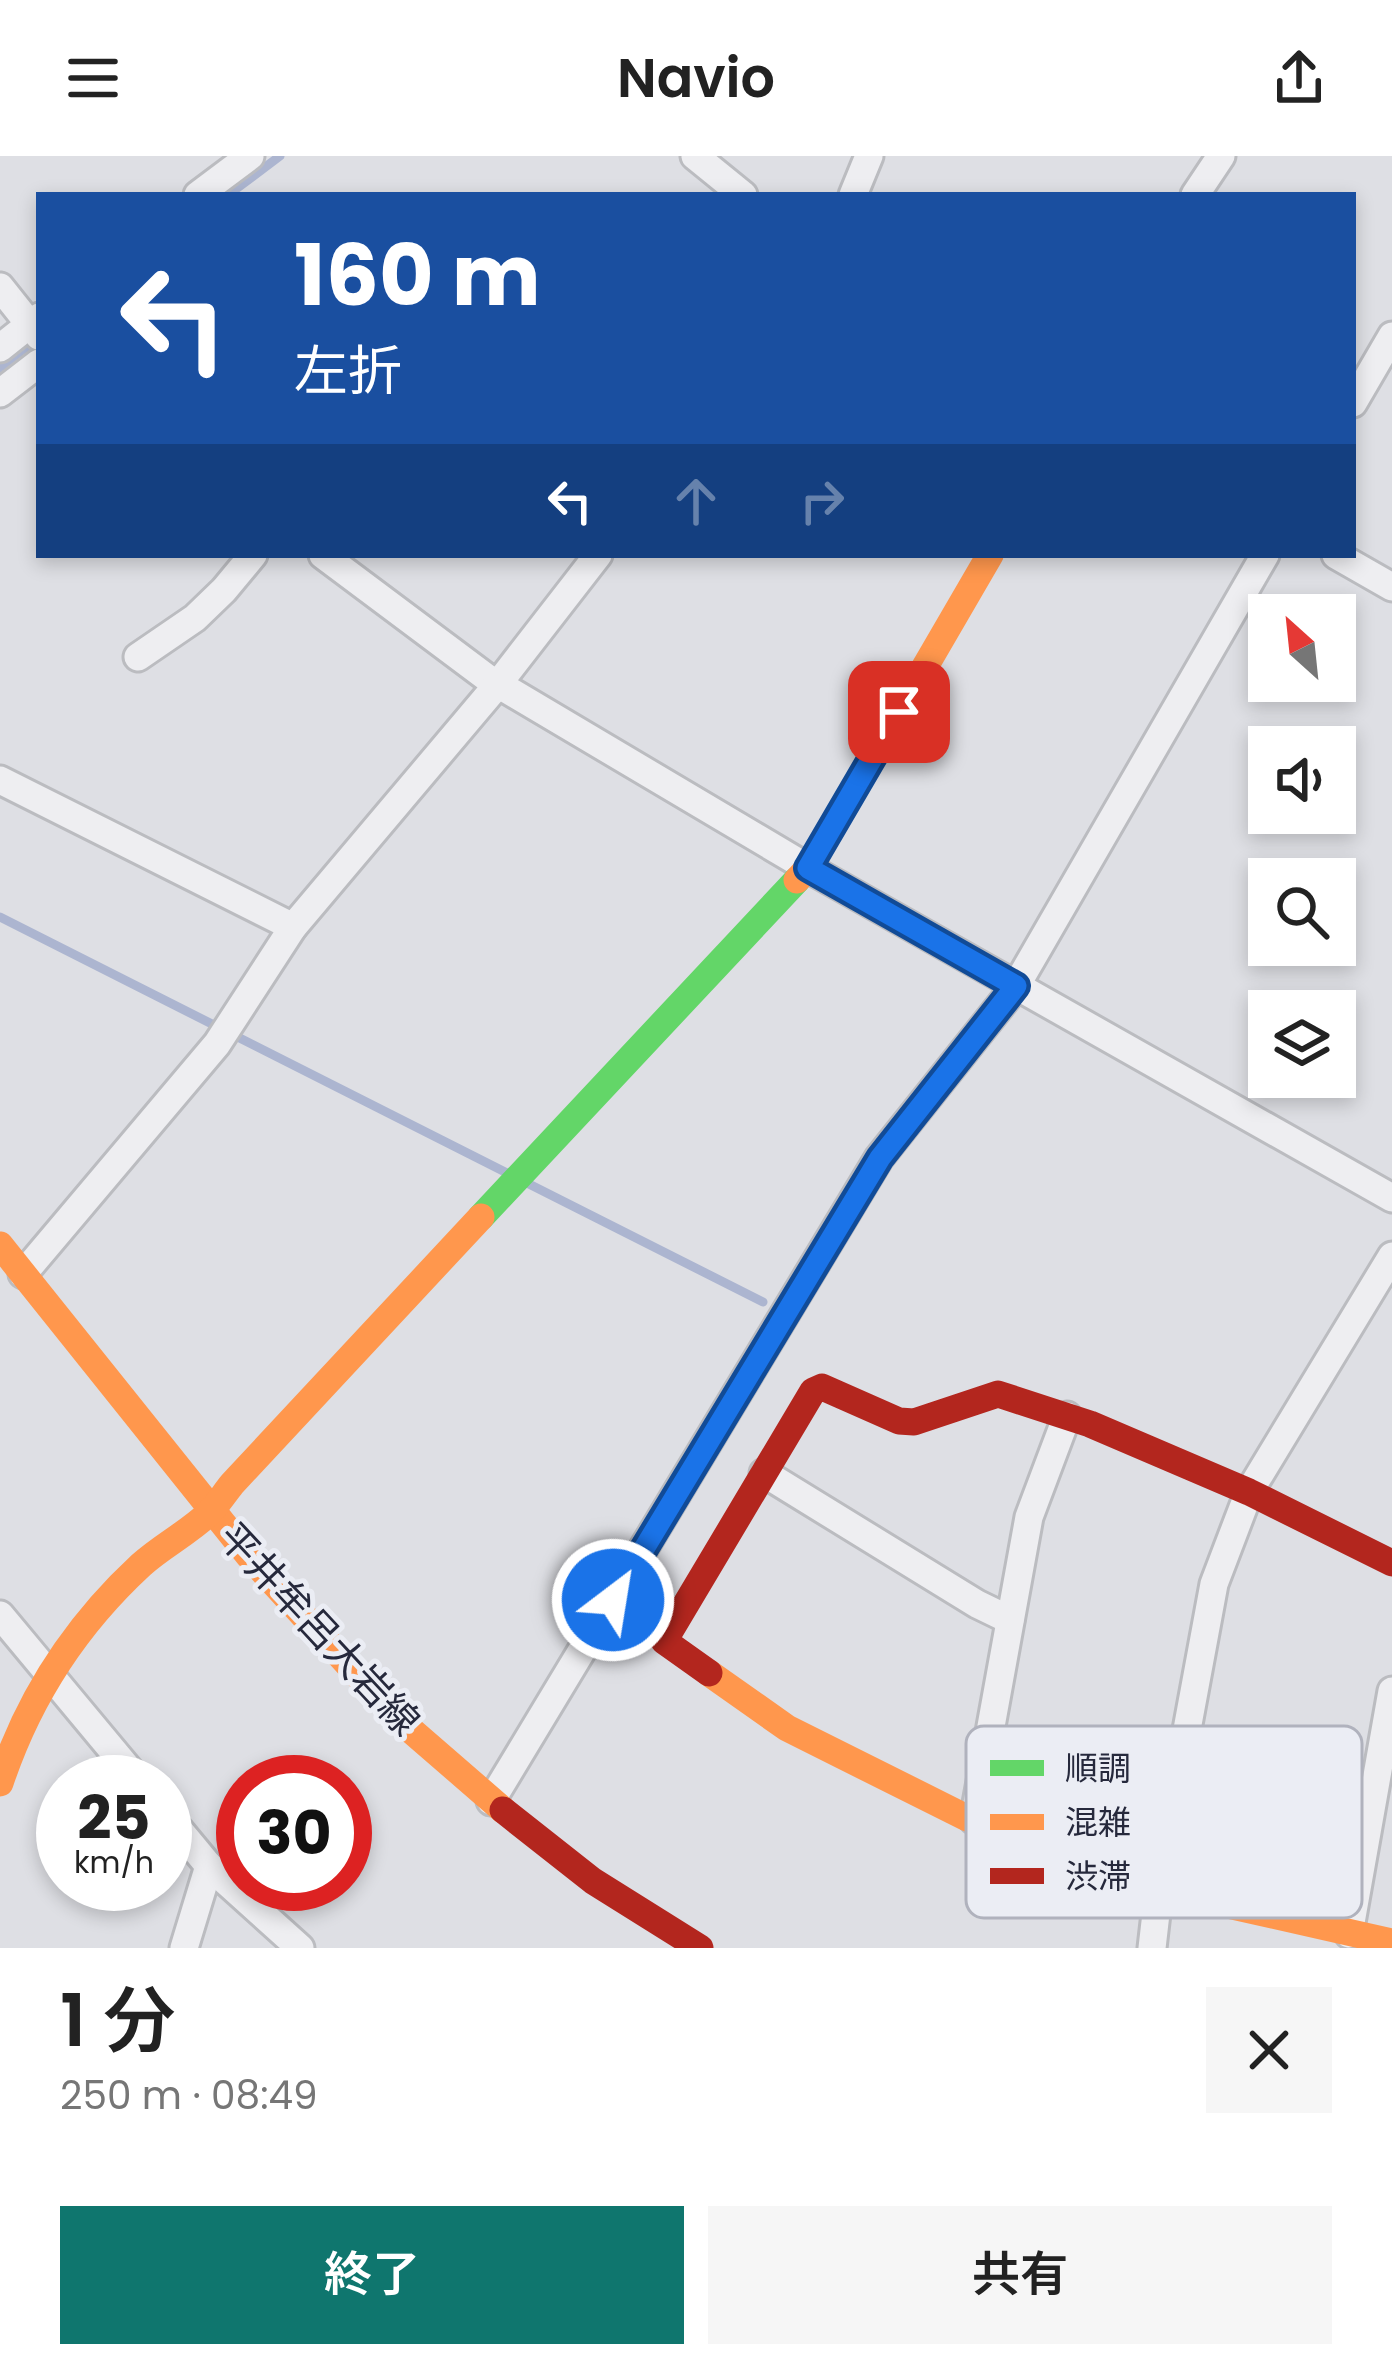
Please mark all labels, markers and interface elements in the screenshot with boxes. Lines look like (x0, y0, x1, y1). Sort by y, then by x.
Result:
text: Navio (617, 40, 775, 116)
icon: menu (60, 45, 126, 111)
icon: share (1266, 45, 1332, 111)
text: 160 m (294, 217, 541, 334)
icon: left (96, 240, 252, 396)
text: 左折 (294, 333, 402, 409)
icon: left (537, 468, 603, 534)
icon: ahead (663, 468, 729, 534)
icon: right (789, 468, 855, 534)
north arrow (1248, 594, 1356, 702)
map controls (1248, 594, 1356, 1098)
pin (848, 661, 950, 763)
icon: arrive (866, 679, 932, 745)
button: sound (1248, 726, 1356, 834)
button: search (1248, 858, 1356, 966)
button: layers (1248, 990, 1356, 1098)
street label: 平井牟呂大岩線 (206, 1510, 432, 1748)
position arrow (550, 1537, 676, 1663)
legend (966, 1726, 1362, 1918)
text: 順調 (1065, 1745, 1131, 1792)
speed limit sign: 30 (216, 1755, 372, 1911)
text: 25 (77, 1776, 151, 1860)
text: 混雑 (1065, 1799, 1131, 1846)
text: km/h (74, 1841, 154, 1884)
text: 渋滞 (1065, 1853, 1131, 1900)
text: 1 分 (60, 1970, 175, 2071)
button: close (1206, 1987, 1332, 2113)
text: 250 m · 08:49 (60, 2068, 318, 2123)
button: 終了 (60, 2206, 684, 2344)
button: 共有 (708, 2206, 1332, 2344)

